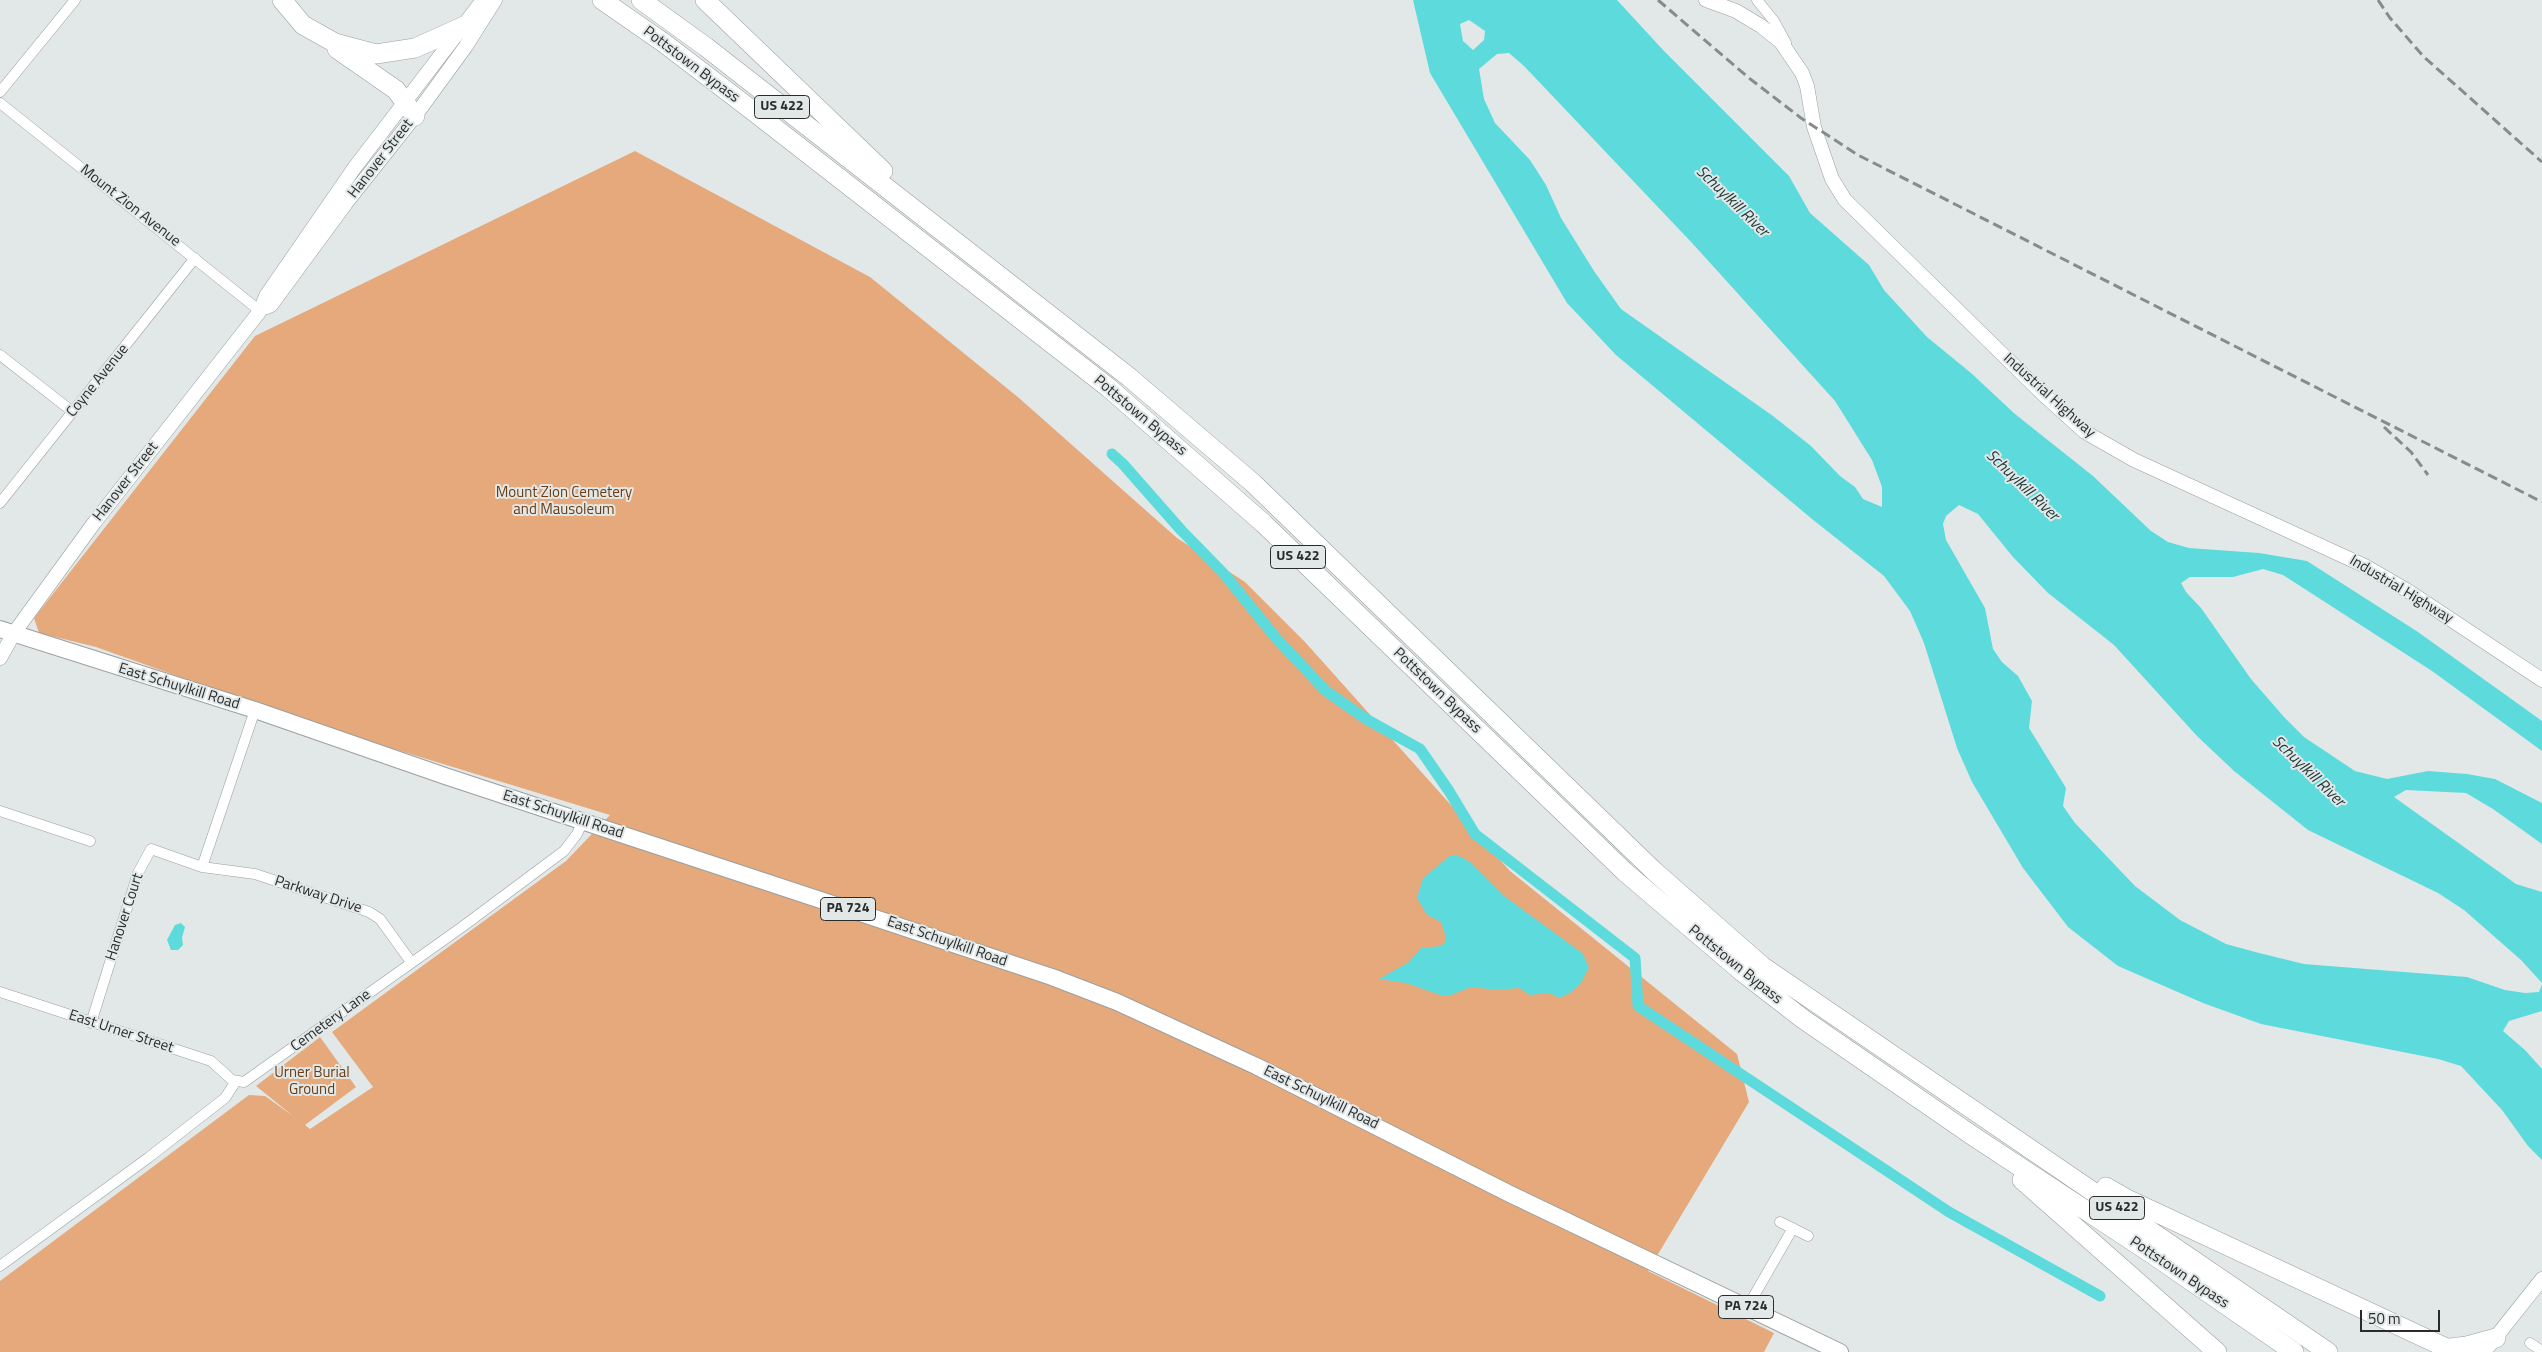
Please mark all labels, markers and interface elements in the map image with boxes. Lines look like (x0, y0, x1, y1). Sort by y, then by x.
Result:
street label: Pottstown Bypass (639, 23, 743, 107)
road number: US 422 (754, 95, 810, 118)
street label: Hanover Street (345, 116, 417, 202)
street label: Mount Zion Avenue (76, 161, 184, 251)
water label: Schuylkill River (1692, 163, 1772, 241)
street label: Coyne Avenue (63, 341, 133, 421)
street label: Industrial Highway (1999, 350, 2099, 442)
street label: Pottstown Bypass (1090, 372, 1190, 460)
street label: Hanover Street (90, 439, 162, 525)
water label: Schuylkill River (1982, 447, 2062, 525)
park label: Mount Zion Cemetery and Mausoleum (496, 484, 632, 519)
road number: US 422 (1270, 546, 1326, 568)
street label: Industrial Highway (2346, 552, 2456, 628)
street label: Pottstown Bypass (1389, 644, 1485, 738)
street label: East Schuylkill Road (116, 660, 242, 714)
water label: Schuylkill River (2268, 733, 2348, 811)
street label: East Schuylkill Road (500, 787, 626, 843)
street label: Hanover Court (102, 871, 148, 963)
street label: Parkway Drive (272, 872, 364, 918)
road number: PA 724 (820, 898, 876, 921)
street label: East Schuylkill Road (885, 913, 1009, 971)
street label: Pottstown Bypass (1684, 922, 1786, 1008)
street label: Cemetery Lane (287, 986, 375, 1056)
street label: East Urner Street (66, 1007, 176, 1057)
street label: East Schuylkill Road (1260, 1062, 1382, 1134)
park label: Urner Burial Ground (274, 1064, 350, 1099)
road number: US 422 (2090, 1196, 2144, 1220)
street label: Pottstown Bypass (2126, 1233, 2232, 1313)
road number: PA 724 (1718, 1295, 1774, 1318)
scale bar (2362, 1300, 2442, 1332)
text: 50 m (2368, 1307, 2401, 1330)

